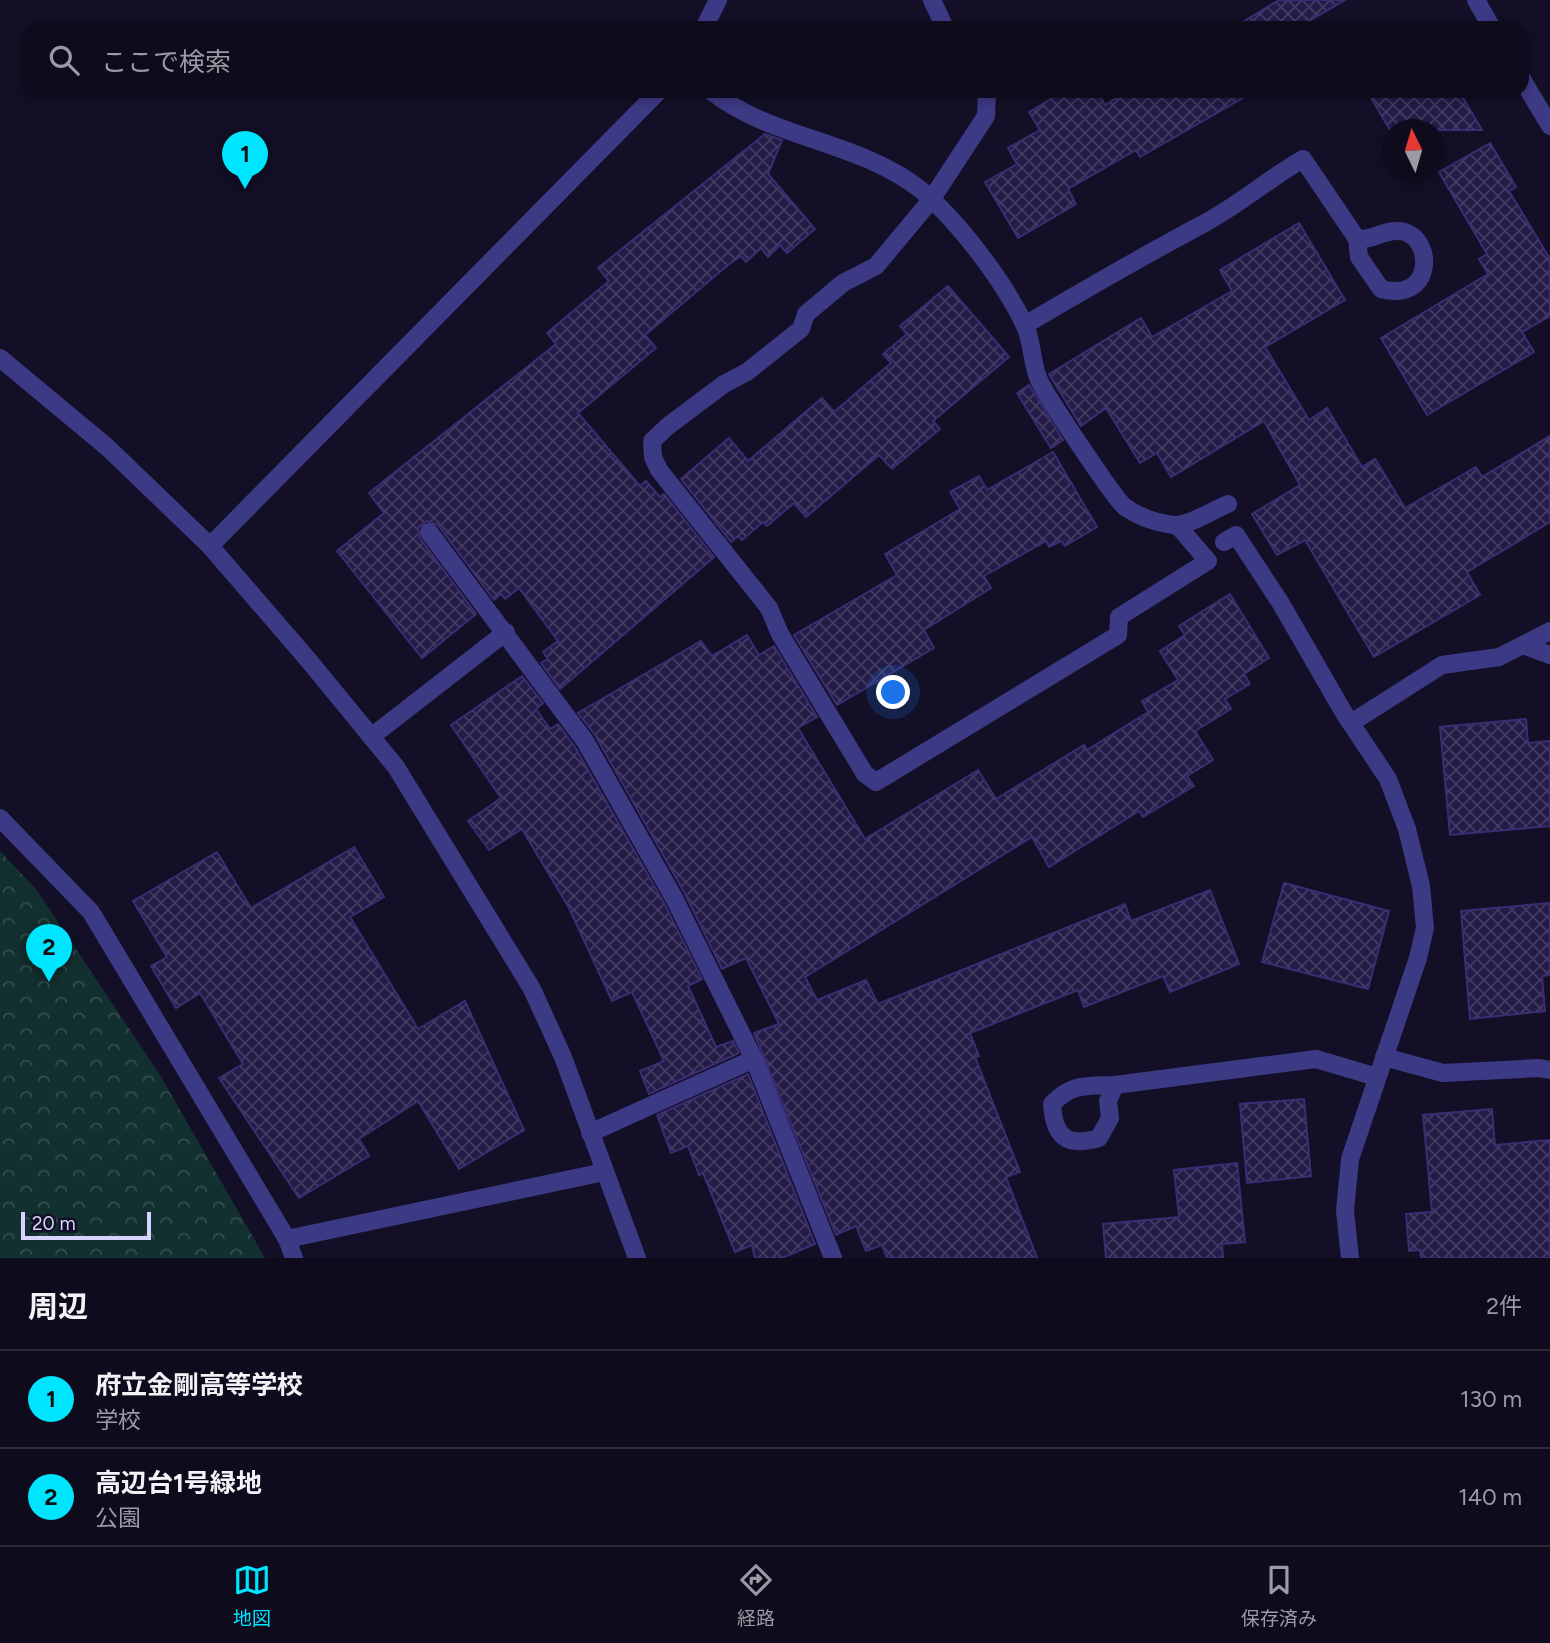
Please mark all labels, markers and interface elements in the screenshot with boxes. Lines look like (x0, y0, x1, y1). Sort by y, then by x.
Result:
search box (21, 21, 1529, 98)
icon: search (45, 41, 83, 79)
text: ここで検索 (101, 46, 231, 78)
north arrow (1382, 119, 1445, 182)
pin: 1 (222, 131, 268, 189)
your location (876, 675, 910, 709)
pin: 2 (26, 924, 72, 982)
scale bar (21, 1209, 150, 1241)
text: 20 m (32, 1212, 76, 1235)
text: 周辺 (28, 1288, 88, 1325)
text: 2件 (1486, 1292, 1522, 1320)
text: 府立金剛高等学校 (95, 1369, 303, 1401)
text: 1 (46, 1385, 56, 1413)
text: 130 m (1460, 1385, 1522, 1413)
text: 学校 (95, 1406, 141, 1434)
text: 高辺台1号緑地 (95, 1467, 262, 1499)
text: 2 (44, 1483, 58, 1511)
text: 140 m (1458, 1483, 1522, 1511)
text: 公園 (95, 1504, 141, 1532)
tab: 地図 (233, 1561, 271, 1630)
tab: 経路 (737, 1561, 775, 1630)
tab: 保存済み (1241, 1561, 1317, 1630)

